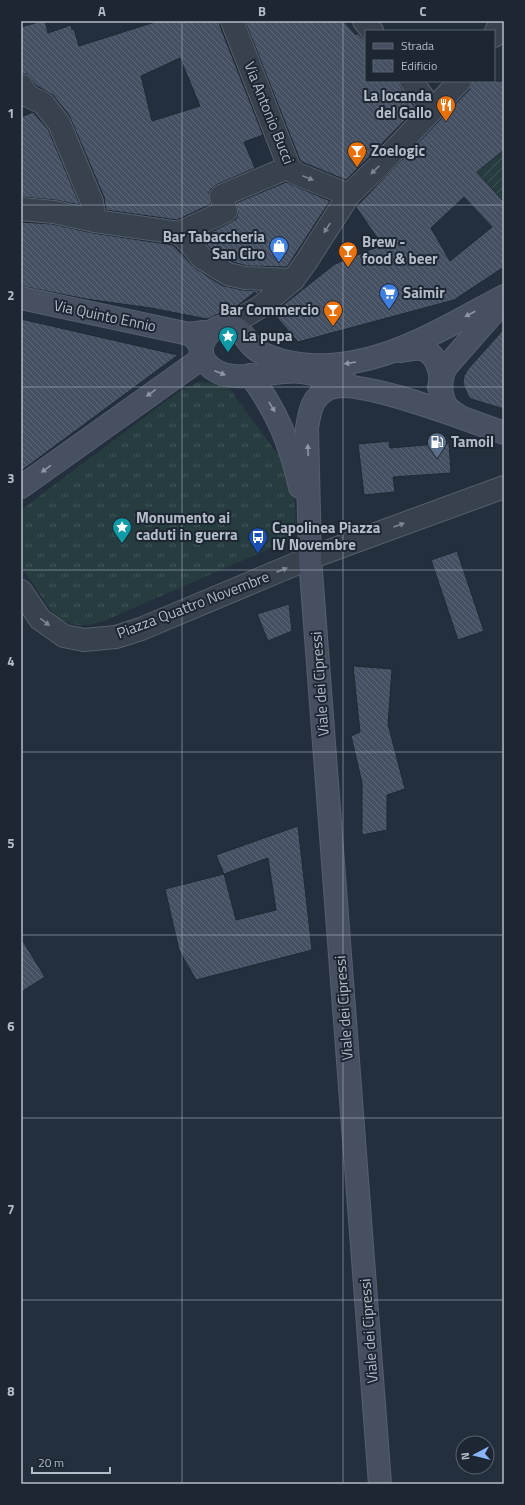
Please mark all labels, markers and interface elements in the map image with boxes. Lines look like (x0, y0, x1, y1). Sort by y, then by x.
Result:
text: A (98, 1, 106, 21)
text: B (258, 1, 266, 21)
text: C (419, 1, 427, 21)
legend (365, 30, 495, 82)
text: Strada (401, 36, 434, 55)
text: Edificio (401, 56, 437, 75)
street label: Via Antonio Bucci (238, 58, 301, 168)
place label: La locanda del Gallo (363, 84, 432, 124)
restaurant icon: La locanda del Gallo (435, 94, 457, 122)
text: 1 (7, 103, 15, 123)
place label: Zoelogic (371, 139, 425, 162)
bar icon: Zoelogic (346, 140, 368, 168)
one-way arrow (370, 165, 380, 175)
one-way arrow (302, 175, 313, 181)
one-way arrow (323, 223, 331, 233)
place label: Bar Tabaccheria San Ciro (163, 225, 265, 265)
place label: Brew - food & beer (362, 230, 438, 270)
shop icon: Bar Tabaccheria San Ciro (268, 235, 290, 263)
bar icon: Brew - food & beer (337, 240, 359, 268)
place label: Saimir (403, 281, 445, 304)
supermarket icon: Saimir (378, 282, 400, 310)
text: 2 (7, 285, 15, 305)
street label: Via Quinto Ennio (52, 293, 158, 338)
place label: Bar Commercio (220, 298, 319, 321)
bar icon: Bar Commercio (322, 299, 344, 327)
one-way arrow (464, 311, 475, 317)
place label: La pupa (242, 324, 293, 347)
place icon: La pupa (217, 325, 239, 353)
one-way arrow (344, 360, 356, 366)
one-way arrow (214, 369, 226, 376)
one-way arrow (146, 389, 157, 397)
one-way arrow (268, 402, 276, 412)
place label: Tamoil (451, 430, 494, 453)
fuel station icon: Tamoil (426, 431, 448, 459)
one-way arrow (305, 443, 311, 456)
one-way arrow (40, 465, 51, 473)
text: 3 (7, 468, 15, 488)
place label: Monumento ai caduti in guerra (136, 506, 238, 546)
place icon: Monumento ai caduti in guerra (111, 516, 133, 544)
place label: Capolinea Piazza IV Novembre (272, 516, 381, 556)
one-way arrow (394, 522, 406, 528)
bus stop icon: Capolinea Piazza IV Novembre (247, 526, 269, 554)
street label: Piazza Quattro Novembre (113, 565, 273, 644)
one-way arrow (277, 567, 289, 573)
one-way arrow (39, 617, 50, 626)
street label: Viale dei Cipressi (304, 631, 335, 737)
text: 4 (7, 651, 15, 671)
text: 5 (7, 833, 15, 853)
street label: Viale dei Cipressi (328, 955, 359, 1061)
text: 6 (7, 1016, 15, 1036)
text: 7 (7, 1199, 15, 1219)
street label: Viale dei Cipressi (353, 1278, 384, 1384)
text: 8 (7, 1381, 15, 1401)
north arrow (455, 1435, 495, 1475)
scale bar (32, 1449, 110, 1475)
text: N (457, 1451, 473, 1461)
text: 20 m (38, 1453, 64, 1472)

